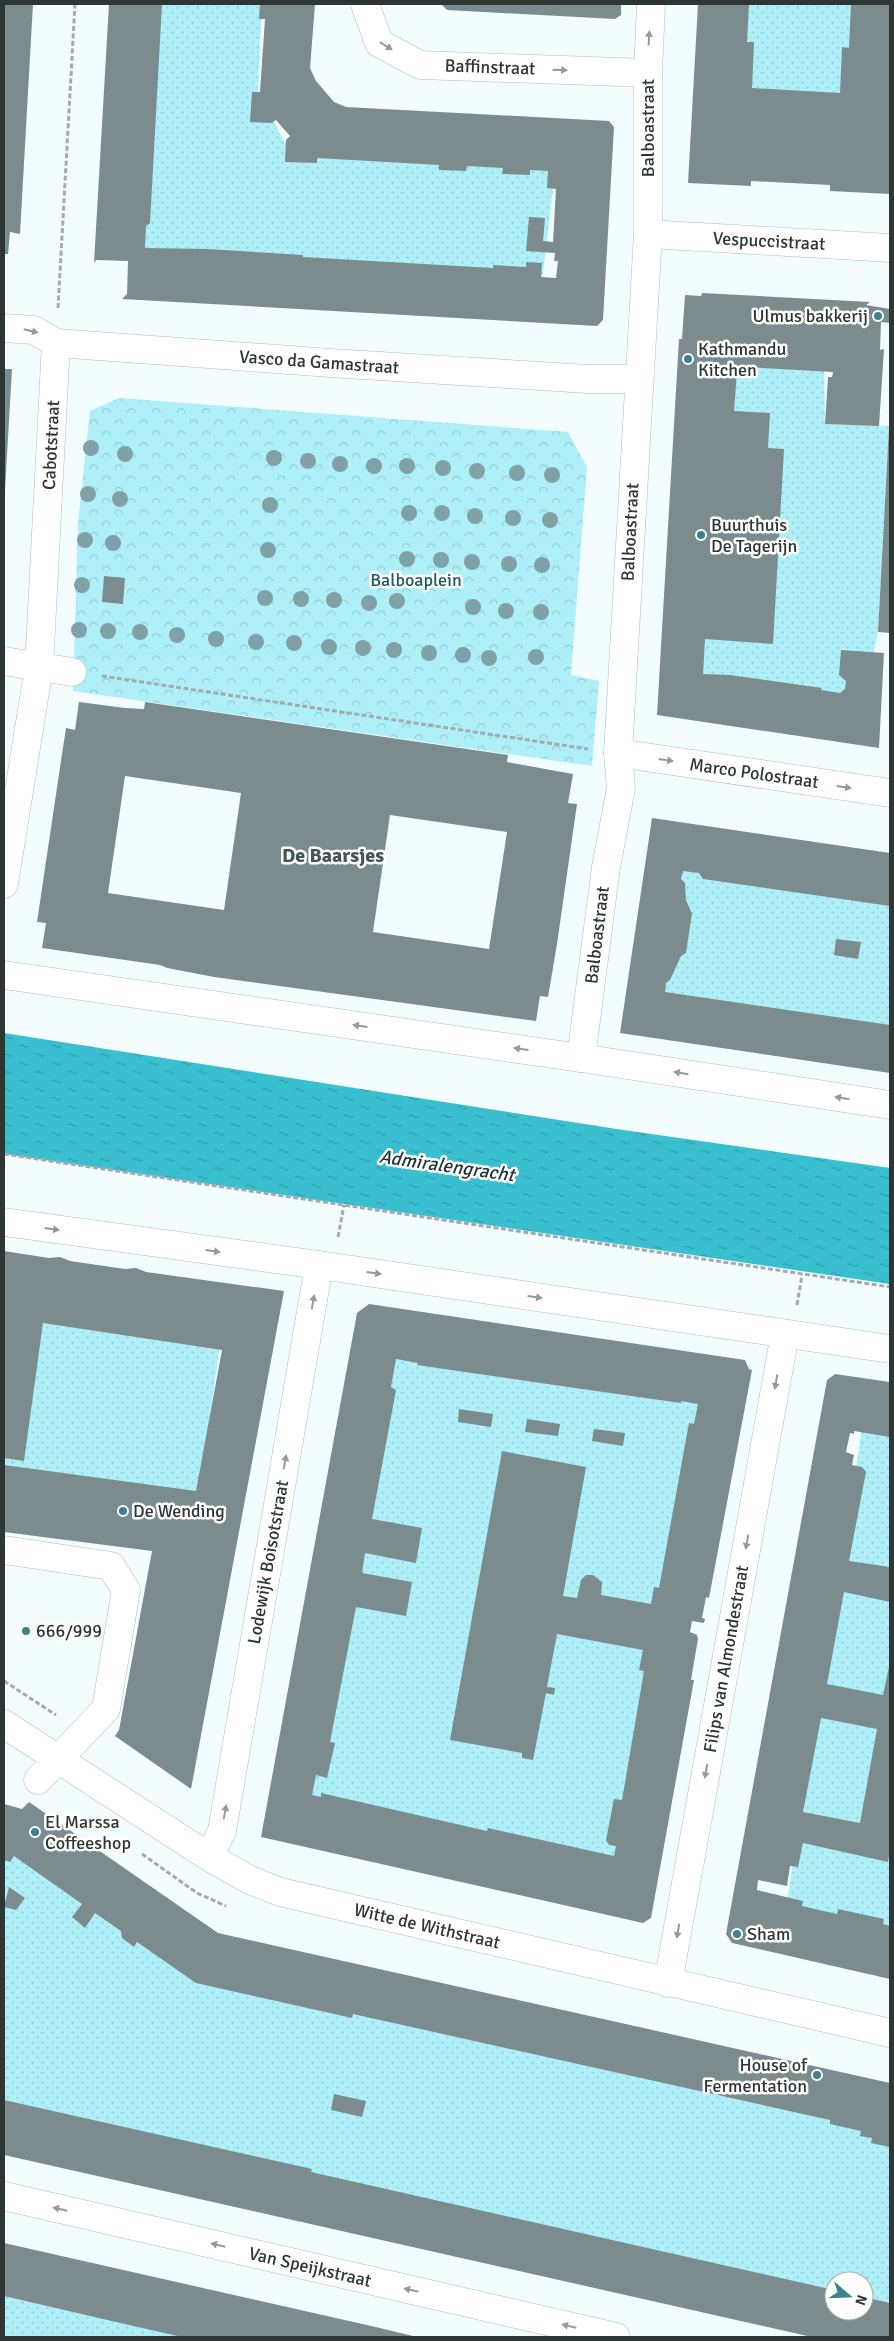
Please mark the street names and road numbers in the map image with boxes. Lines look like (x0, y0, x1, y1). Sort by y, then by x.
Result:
street label: Baffinstraat (444, 54, 536, 80)
street label: Balboastraat (637, 79, 659, 177)
street label: Vespuccistraat (712, 227, 826, 255)
street label: Vasco da Gamastraat (238, 345, 400, 379)
street label: Cabotstraat (38, 400, 64, 490)
street label: Balboastraat (616, 482, 644, 582)
street label: Marco Polostraat (688, 753, 820, 793)
street label: Balboastraat (580, 885, 614, 985)
street label: Lodewijk Boisotstraat (243, 1478, 293, 1646)
street label: Filips van Almondestraat (699, 1564, 753, 1754)
street label: Witte de Withstraat (352, 1898, 502, 1954)
street label: Van Speijkstraat (247, 2242, 373, 2292)

